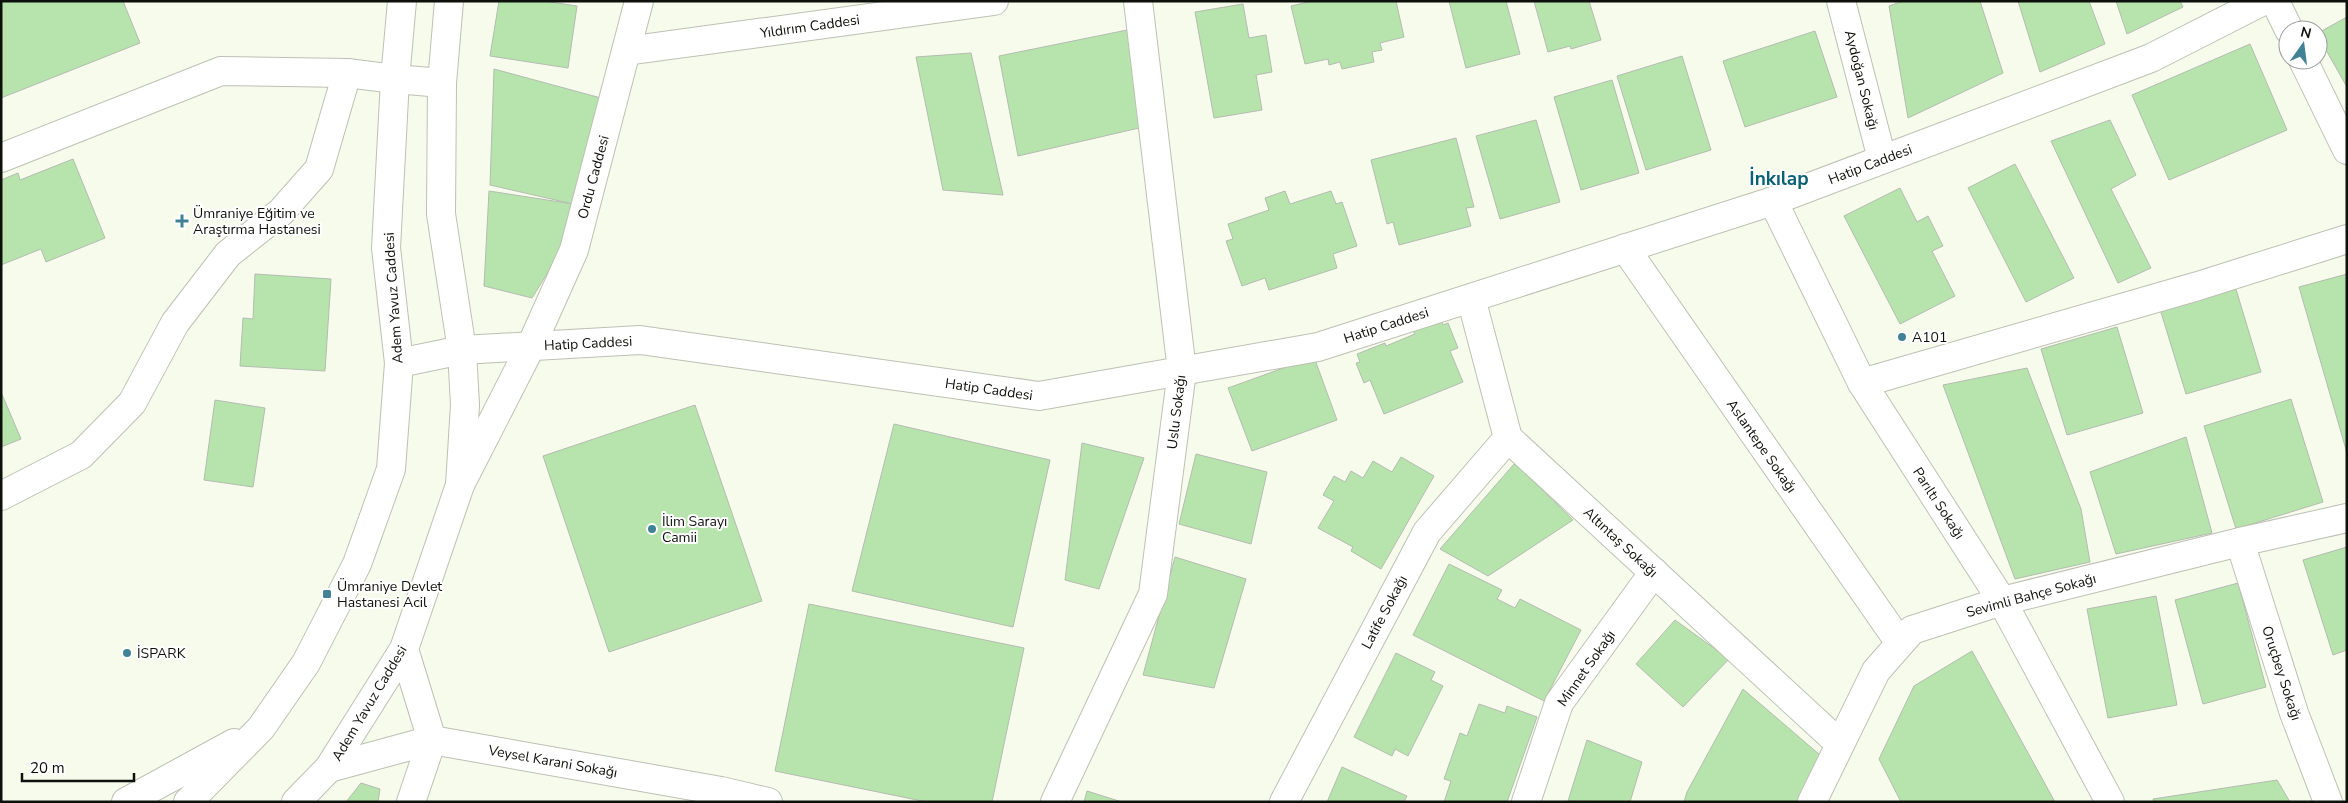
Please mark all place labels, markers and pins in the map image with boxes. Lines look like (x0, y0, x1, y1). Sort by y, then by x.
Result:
place label: Ümraniye Eğitim ve Araştırma Hastanesi (193, 204, 321, 239)
marker: Ümraniye Eğitim ve Araştırma Hastanesi (175, 214, 189, 228)
place label: A101 (1912, 328, 1947, 347)
marker: A101 (1896, 331, 1908, 343)
place label: İlim Sarayı Camii (662, 512, 727, 547)
marker: İlim Sarayı Camii (646, 523, 658, 535)
place label: Ümraniye Devlet Hastanesi Acil (337, 577, 442, 612)
marker: Ümraniye Devlet Hastanesi Acil (321, 588, 333, 600)
place label: İSPARK (137, 644, 186, 663)
marker: İSPARK (121, 647, 133, 659)

